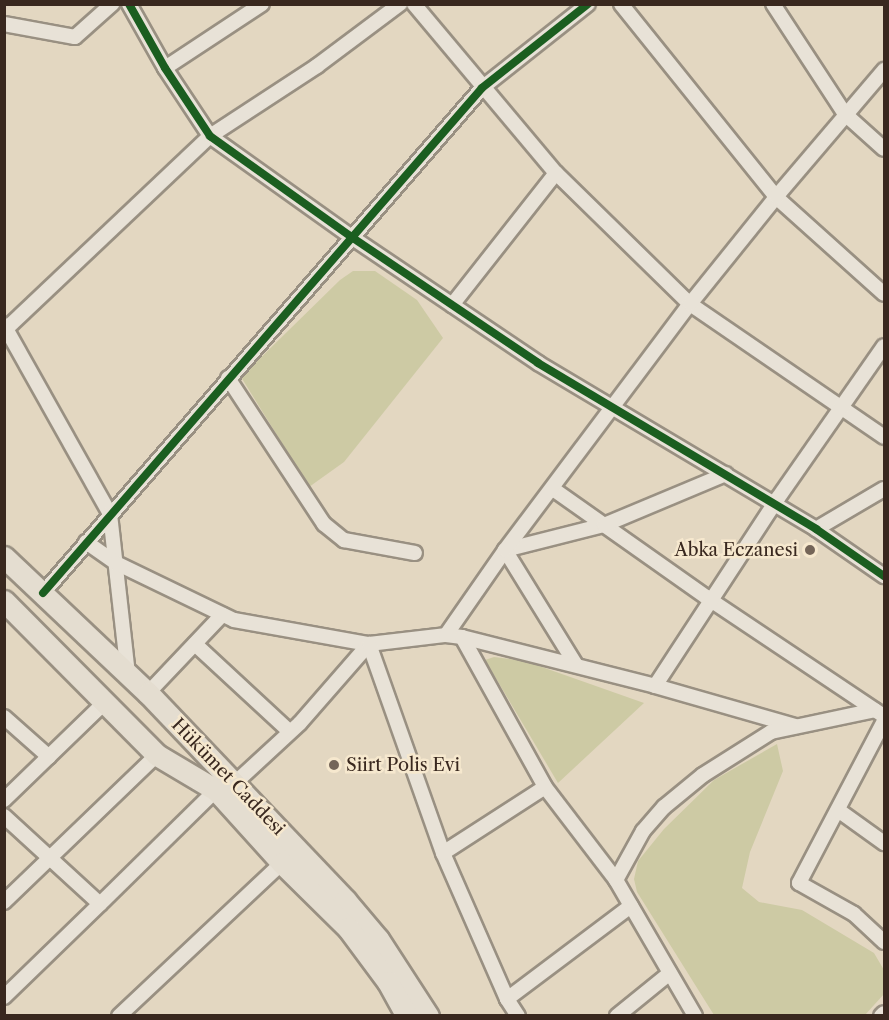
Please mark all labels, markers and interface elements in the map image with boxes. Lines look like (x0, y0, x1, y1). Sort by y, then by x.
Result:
place label: Abka Eczanesi (674, 539, 798, 561)
marker: Abka Eczanesi (803, 543, 817, 557)
street label: Hükümet Caddesi (167, 714, 289, 840)
place label: Siirt Polis Evi (346, 754, 460, 776)
marker: Siirt Polis Evi (327, 758, 341, 772)

